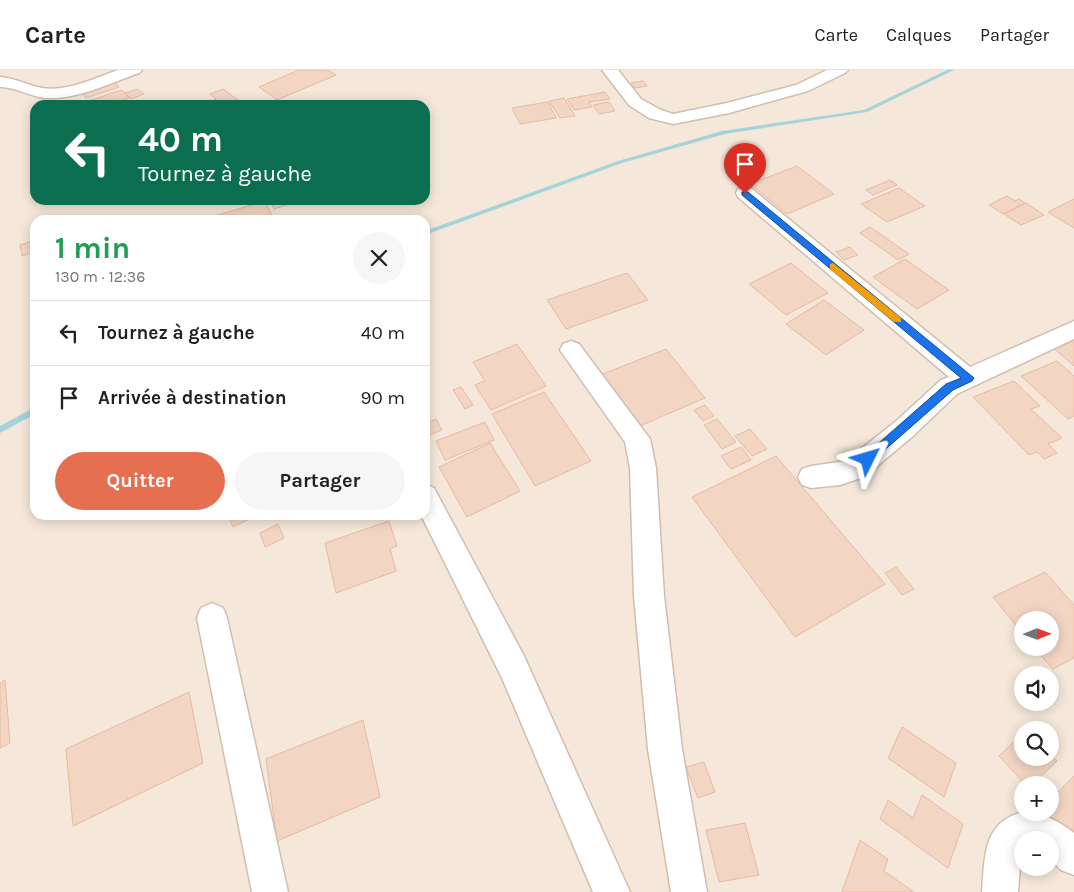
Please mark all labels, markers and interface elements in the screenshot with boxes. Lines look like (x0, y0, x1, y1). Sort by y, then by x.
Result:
text: Carte (25, 21, 86, 49)
text: Carte (814, 24, 858, 46)
text: Calques (886, 24, 952, 46)
text: Partager (980, 24, 1049, 46)
text: 40 m (138, 119, 223, 160)
icon: left (55, 120, 120, 185)
pin (724, 143, 766, 194)
icon: arrive (731, 150, 759, 178)
text: Tournez à gauche (138, 161, 312, 187)
text: 1 min (55, 230, 130, 266)
button: close (353, 232, 405, 284)
text: 130 m · 12:36 (55, 267, 145, 286)
icon: left (55, 319, 83, 347)
text: Tournez à gauche (98, 322, 255, 344)
text: 40 m (361, 322, 405, 344)
icon: arrive (55, 384, 83, 412)
text: Arrivée à destination (98, 387, 287, 409)
text: 90 m (360, 387, 405, 409)
position arrow (841, 432, 893, 484)
button: Quitter (55, 452, 225, 510)
button: Partager (235, 452, 405, 510)
north arrow (1014, 611, 1059, 656)
map controls (1014, 611, 1059, 876)
button: sound (1014, 666, 1059, 711)
button: search (1014, 721, 1059, 766)
button: + (1014, 776, 1059, 821)
button: − (1014, 831, 1059, 876)

